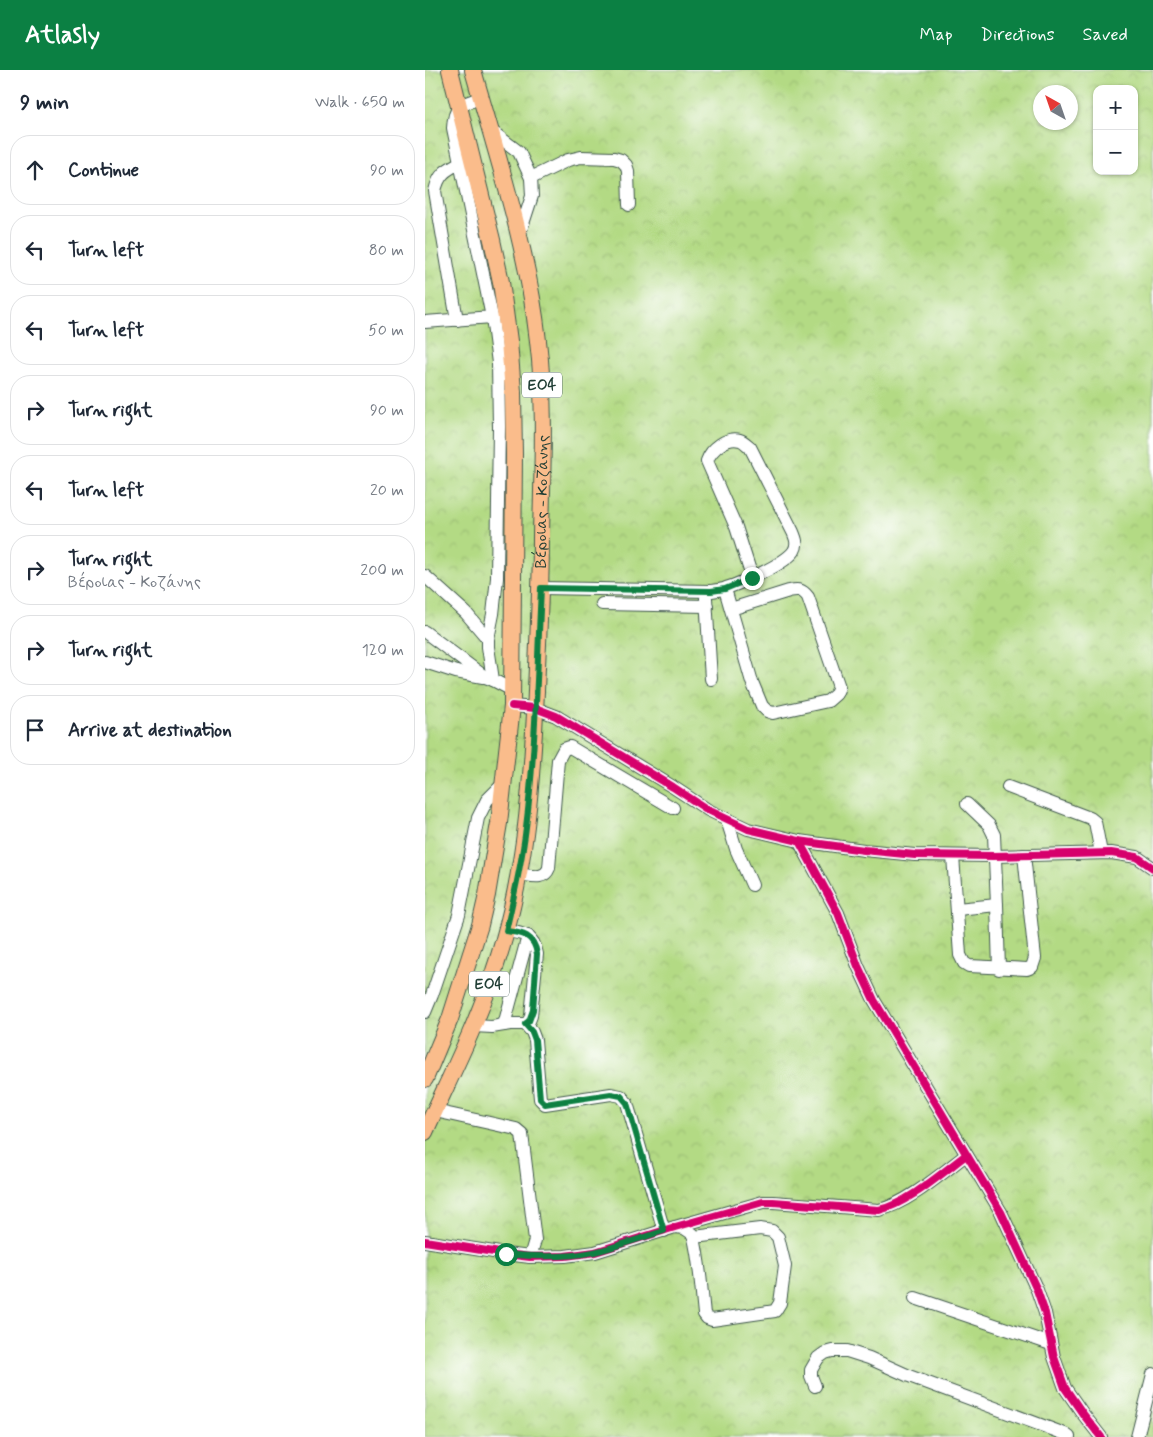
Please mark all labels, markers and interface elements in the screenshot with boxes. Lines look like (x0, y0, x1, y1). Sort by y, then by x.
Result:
text: Atlasly (25, 20, 100, 51)
text: Map (920, 23, 953, 47)
text: Directions (981, 23, 1055, 47)
text: Saved (1083, 23, 1128, 47)
north arrow (1033, 85, 1078, 130)
map controls (1093, 85, 1138, 175)
button: + (1093, 85, 1138, 130)
text: 9 min (20, 89, 69, 117)
text: Walk · 650 m (315, 92, 405, 113)
button: − (1093, 130, 1138, 175)
icon: ahead (21, 156, 49, 184)
text: Continue (68, 158, 139, 183)
text: 90 m (370, 160, 404, 181)
icon: left (21, 236, 49, 264)
text: Turn left (68, 238, 144, 263)
text: 80 m (369, 240, 404, 261)
icon: left (21, 316, 49, 344)
text: Turn left (68, 318, 144, 343)
text: 50 m (368, 320, 404, 341)
road number: ΕΟ4 (522, 372, 562, 398)
icon: right (21, 396, 49, 424)
text: Turn right (68, 398, 152, 423)
text: 90 m (370, 400, 404, 421)
street label: Βέροιας - Κοζάνης (529, 435, 553, 568)
icon: left (21, 476, 49, 504)
text: Turn left (68, 478, 144, 503)
text: 20 m (370, 480, 404, 501)
text: Turn right (68, 547, 152, 572)
icon: right (21, 556, 49, 584)
text: 200 m (360, 560, 404, 581)
route end (741, 567, 764, 590)
text: Βέροιας - Κοζάνης (68, 572, 201, 593)
icon: right (21, 636, 49, 664)
text: Turn right (68, 638, 152, 663)
text: 120 m (362, 640, 404, 661)
icon: arrive (21, 716, 49, 744)
text: Arrive at destination (68, 718, 232, 743)
road number: ΕΟ4 (469, 972, 509, 996)
route start (495, 1243, 518, 1266)

